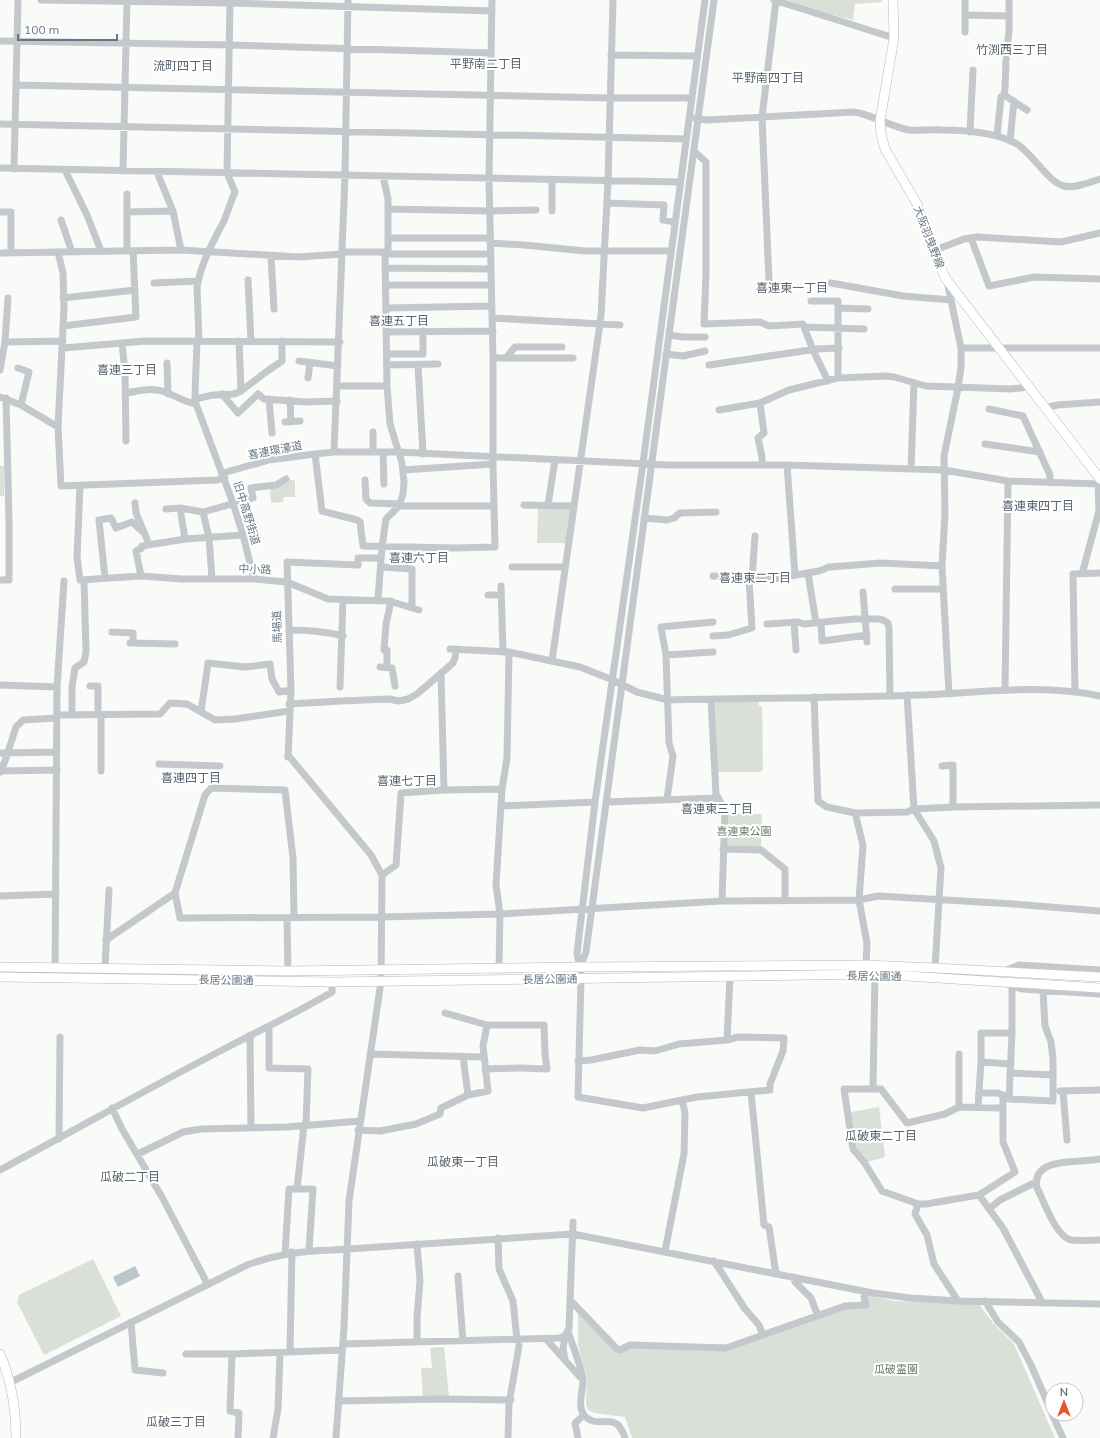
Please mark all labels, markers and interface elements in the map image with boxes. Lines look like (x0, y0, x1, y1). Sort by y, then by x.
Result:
scale bar (18, 16, 117, 42)
text: 100 m (24, 22, 59, 37)
district label: 竹渕西三丁目 (976, 42, 1048, 57)
district label: 平野南二丁目 (450, 56, 522, 71)
district label: 流町四丁目 (153, 58, 213, 73)
district label: 平野南四丁目 (732, 70, 804, 85)
street label: 大阪羽曳野線 (911, 204, 947, 270)
district label: 喜連東一丁目 (756, 280, 828, 295)
district label: 喜連五丁目 (369, 313, 429, 328)
district label: 喜連三丁目 (97, 362, 157, 377)
street label: 喜連環濠道 (247, 438, 303, 462)
street label: 旧中高野街道 (231, 479, 263, 547)
district label: 喜連東四丁目 (1002, 498, 1074, 513)
district label: 喜連六丁目 (389, 550, 449, 565)
street label: 中小路 (238, 561, 272, 577)
district label: 喜連東二丁目 (719, 570, 791, 585)
street label: 馬場道 (269, 610, 285, 644)
district label: 喜連四丁目 (161, 770, 221, 785)
district label: 喜連七丁目 (377, 773, 437, 788)
district label: 喜連東三丁目 (681, 801, 753, 816)
park label: 喜連東公園 (717, 824, 772, 838)
street label: 長居公園通 (846, 969, 902, 983)
street label: 長居公園通 (522, 972, 578, 986)
street label: 長居公園通 (198, 973, 254, 987)
district label: 瓜破東二丁目 (845, 1128, 917, 1143)
district label: 瓜破東一丁目 (427, 1154, 499, 1169)
district label: 瓜破二丁目 (100, 1169, 160, 1184)
park label: 瓜破霊園 (874, 1362, 918, 1376)
north arrow (1044, 1382, 1084, 1422)
text: N (1060, 1385, 1068, 1399)
district label: 瓜破三丁目 (146, 1414, 206, 1429)

